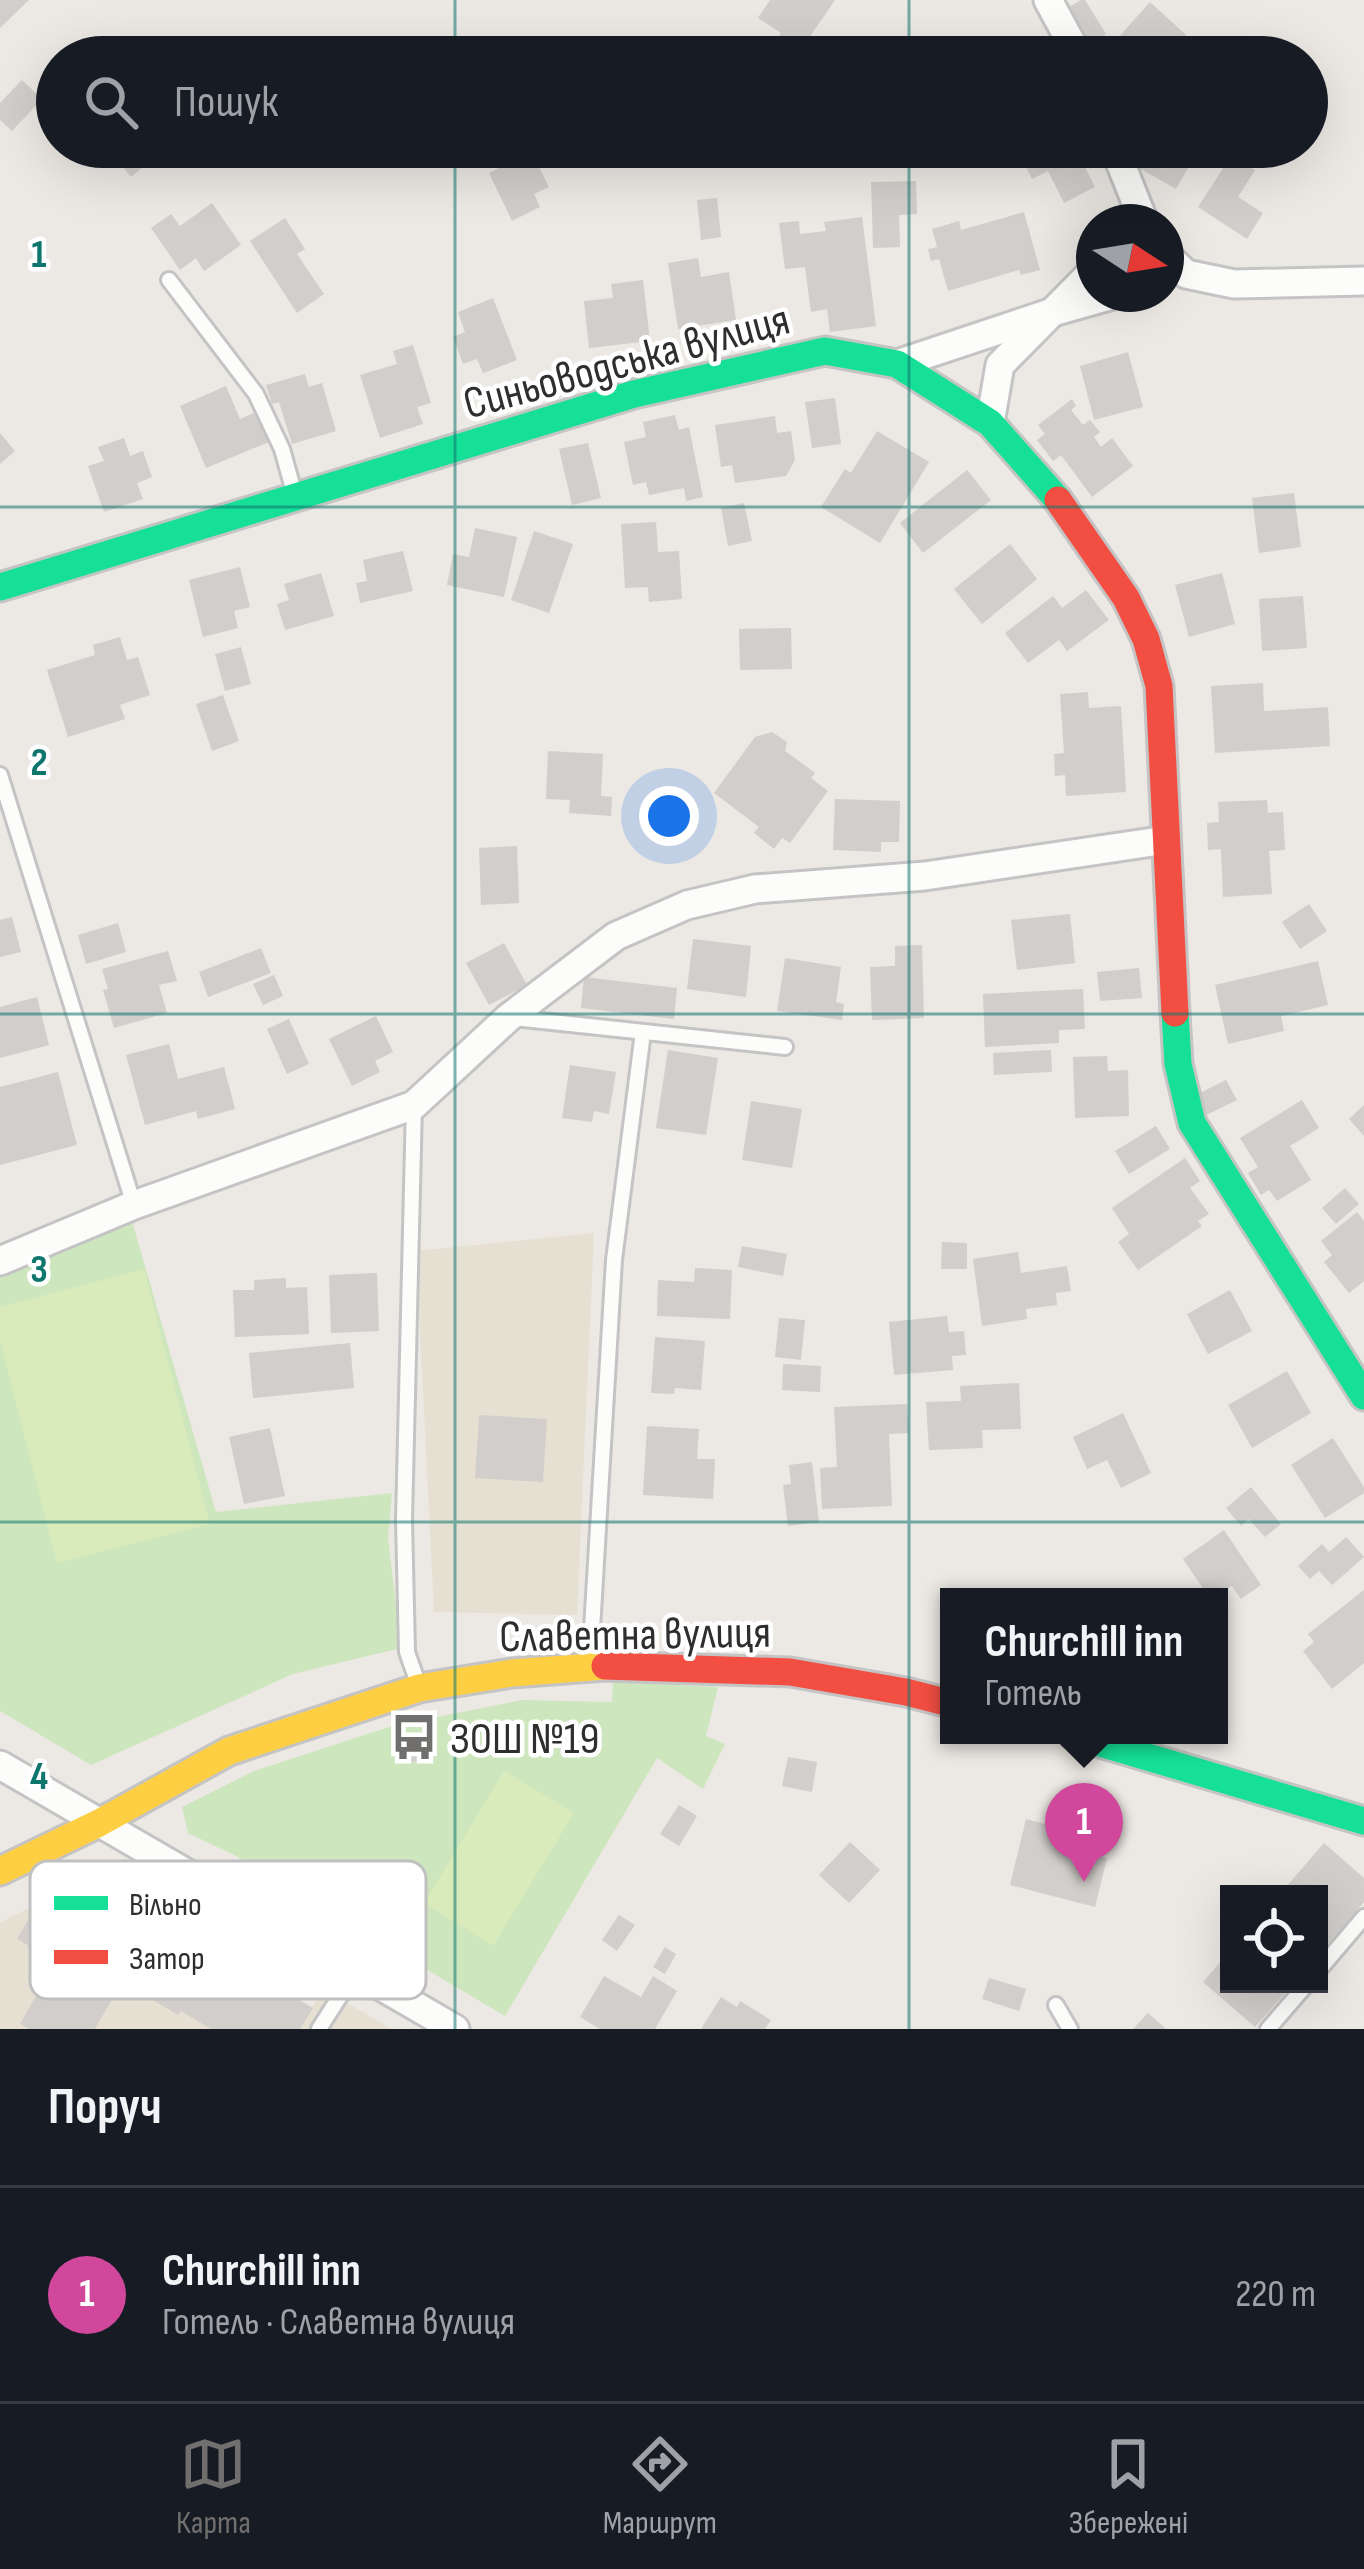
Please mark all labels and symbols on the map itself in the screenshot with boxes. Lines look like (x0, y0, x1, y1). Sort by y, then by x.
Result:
north arrow (1076, 204, 1184, 312)
text: 1 (31, 232, 47, 279)
street label: Синьоводська вулиця (458, 292, 796, 432)
text: 2 (30, 740, 48, 787)
your location (639, 786, 699, 846)
text: 3 (30, 1247, 48, 1294)
street label: Славетна вулиця (499, 1606, 771, 1665)
bus stop icon: ЗОШ №19 (389, 1712, 439, 1762)
place label: ЗОШ №19 (450, 1712, 599, 1767)
text: 4 (30, 1754, 48, 1801)
pin: 1 (1045, 1783, 1123, 1882)
legend (30, 1861, 426, 1999)
text: Вільно (129, 1885, 202, 1925)
text: Затор (129, 1939, 205, 1979)

